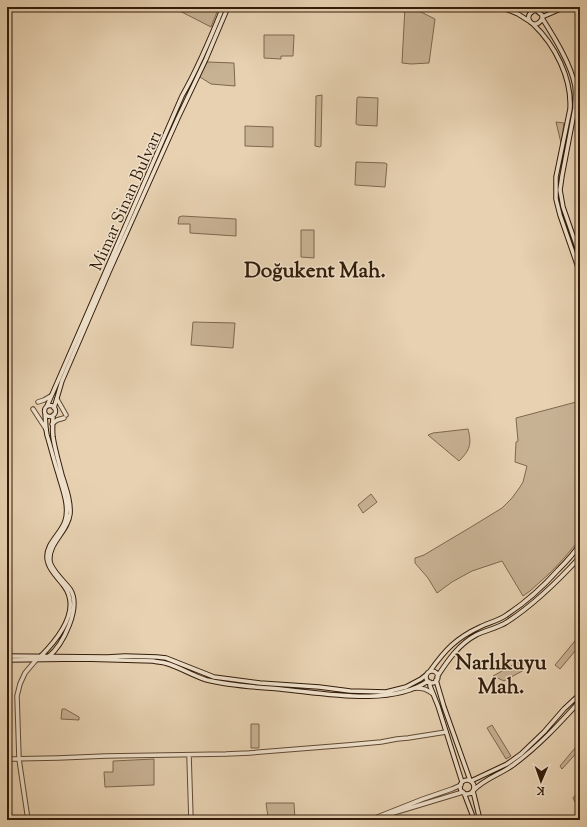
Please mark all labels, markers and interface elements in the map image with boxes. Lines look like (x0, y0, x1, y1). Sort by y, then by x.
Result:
street label: Mimar Sinan Bulvarı (85, 127, 169, 275)
district label: Doğukent Mah. (244, 257, 386, 287)
district label: Narlıkuyu Mah. (455, 649, 548, 703)
north arrow (521, 761, 561, 801)
text: K (536, 782, 546, 798)

